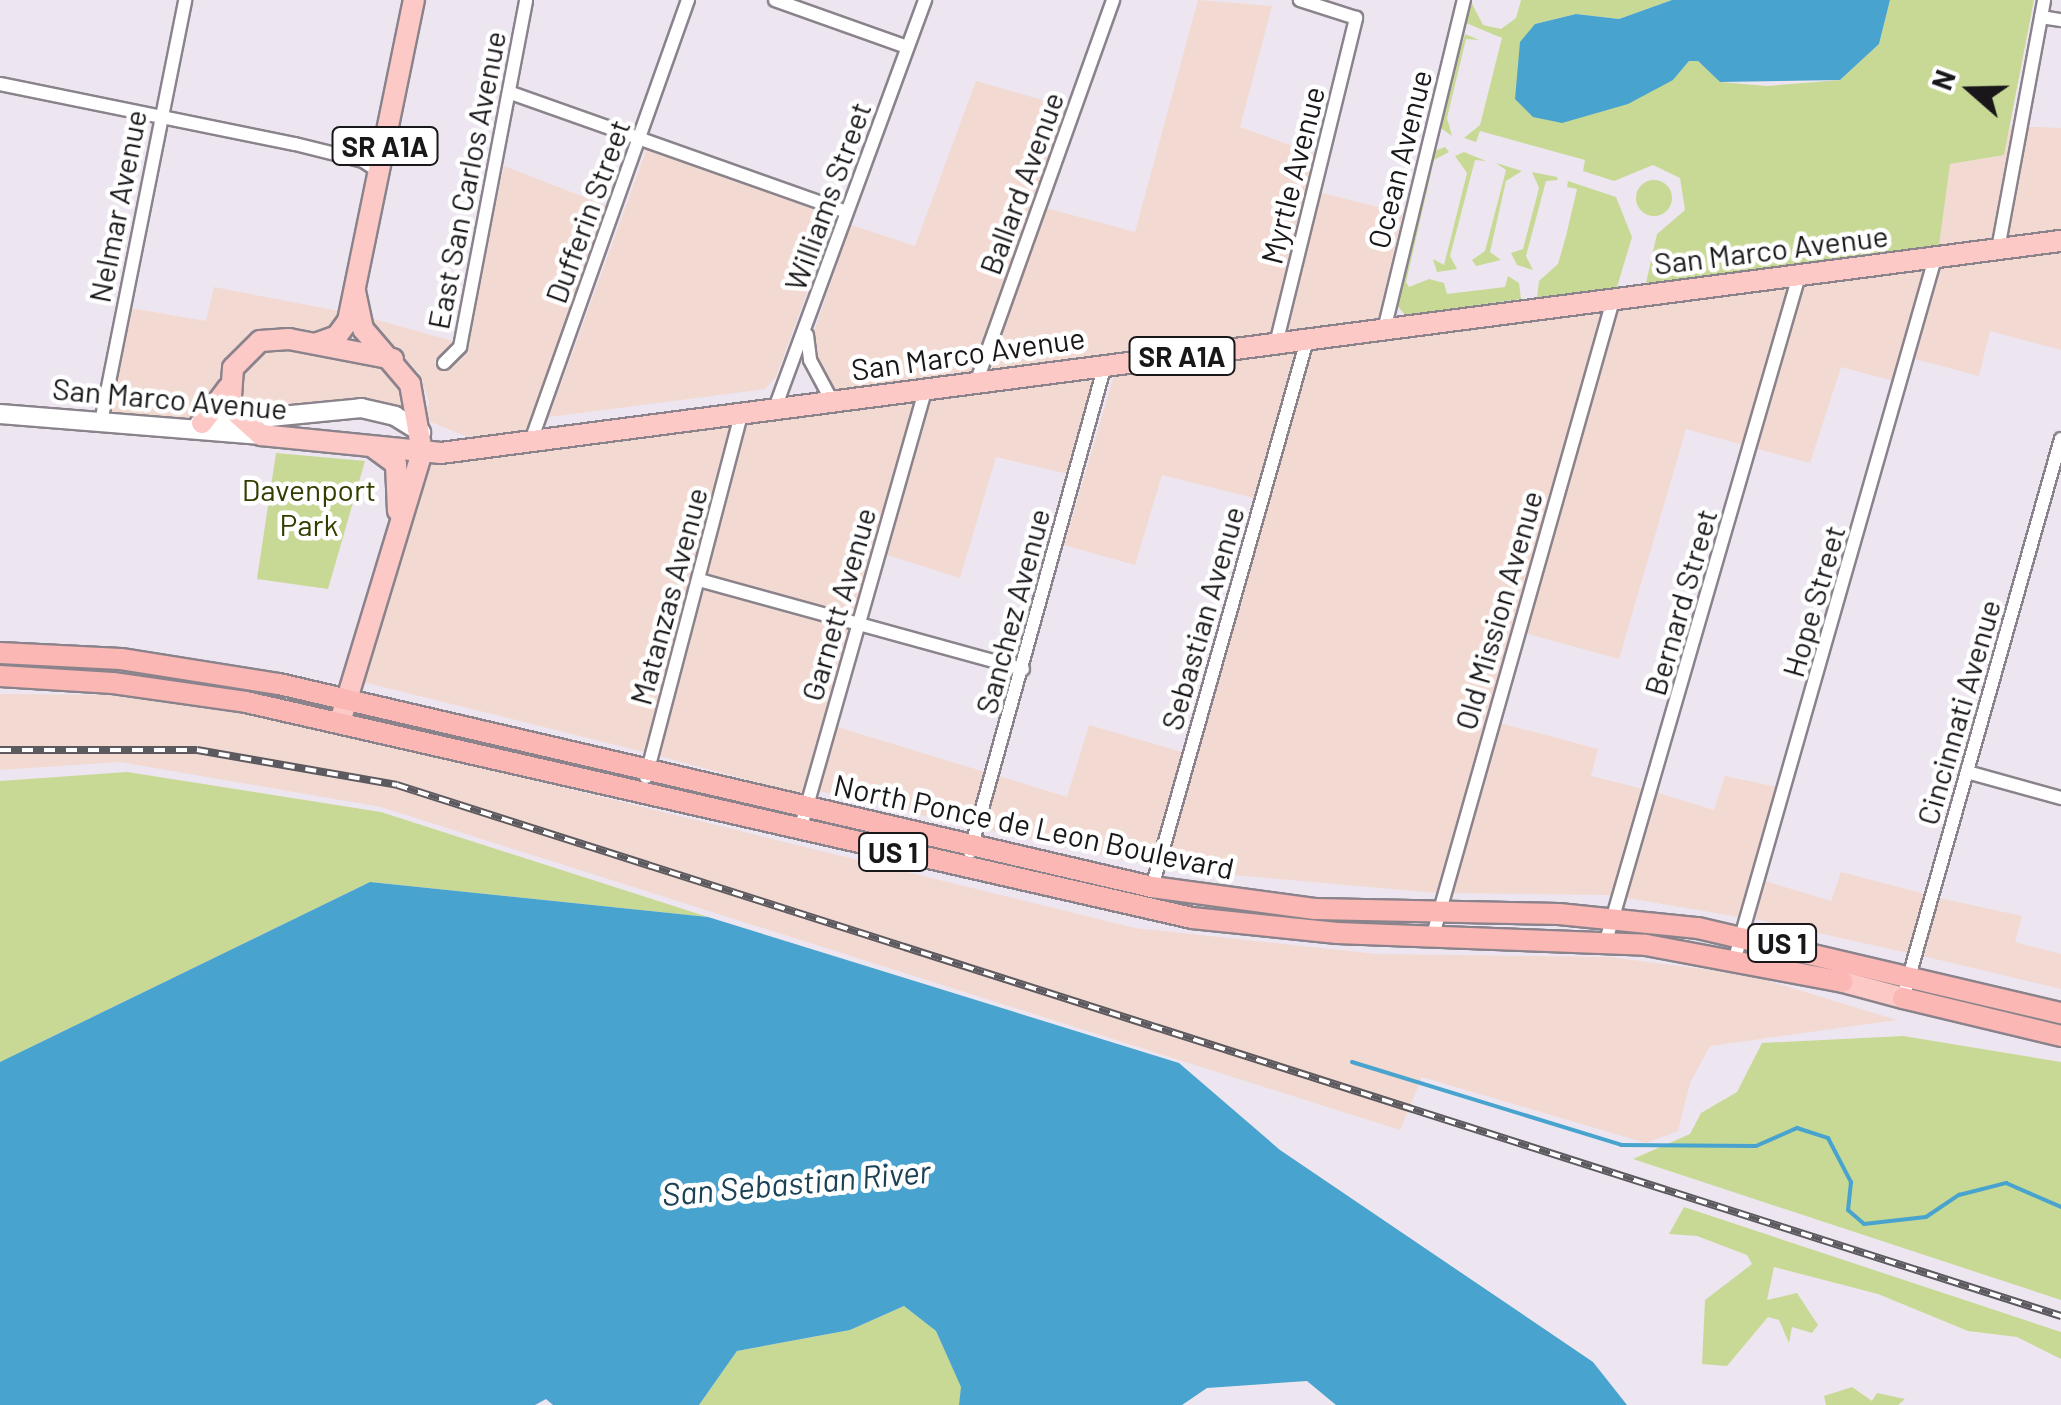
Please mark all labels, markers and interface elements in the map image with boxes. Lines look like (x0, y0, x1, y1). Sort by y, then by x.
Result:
street label: East San Carlos Avenue (419, 28, 513, 332)
north arrow (1921, 40, 2021, 140)
text: N (1924, 65, 1962, 94)
street label: Ocean Avenue (1359, 66, 1439, 252)
street label: Myrtle Avenue (1253, 82, 1331, 268)
street label: Ballard Avenue (971, 87, 1071, 279)
street label: Williams Street (776, 97, 878, 295)
street label: Nelmar Avenue (81, 107, 153, 305)
street label: Dufferin Street (537, 114, 637, 308)
road number: SR A1A (330, 123, 440, 169)
street label: San Marco Avenue (1652, 217, 1890, 281)
street label: San Marco Avenue (849, 319, 1087, 387)
road number: SR A1A (1127, 333, 1237, 379)
street label: San Marco Avenue (51, 370, 289, 426)
park label: Davenport Park (242, 471, 376, 542)
street label: Matanzas Avenue (622, 483, 714, 709)
street label: Old Mission Avenue (1447, 486, 1549, 734)
street label: Sebastian Avenue (1153, 502, 1251, 734)
street label: Garnett Avenue (793, 503, 883, 705)
street label: Sanchez Avenue (967, 504, 1057, 718)
street label: Bernard Street (1636, 505, 1724, 699)
street label: Hope Street (1774, 521, 1852, 681)
street label: Cincinnati Avenue (1909, 595, 2007, 829)
street label: North Ponce de Leon Boulevard (831, 766, 1237, 886)
road number: US 1 (858, 829, 928, 875)
road number: US 1 (1747, 920, 1817, 966)
water label: San Sebastian River (660, 1151, 932, 1213)

